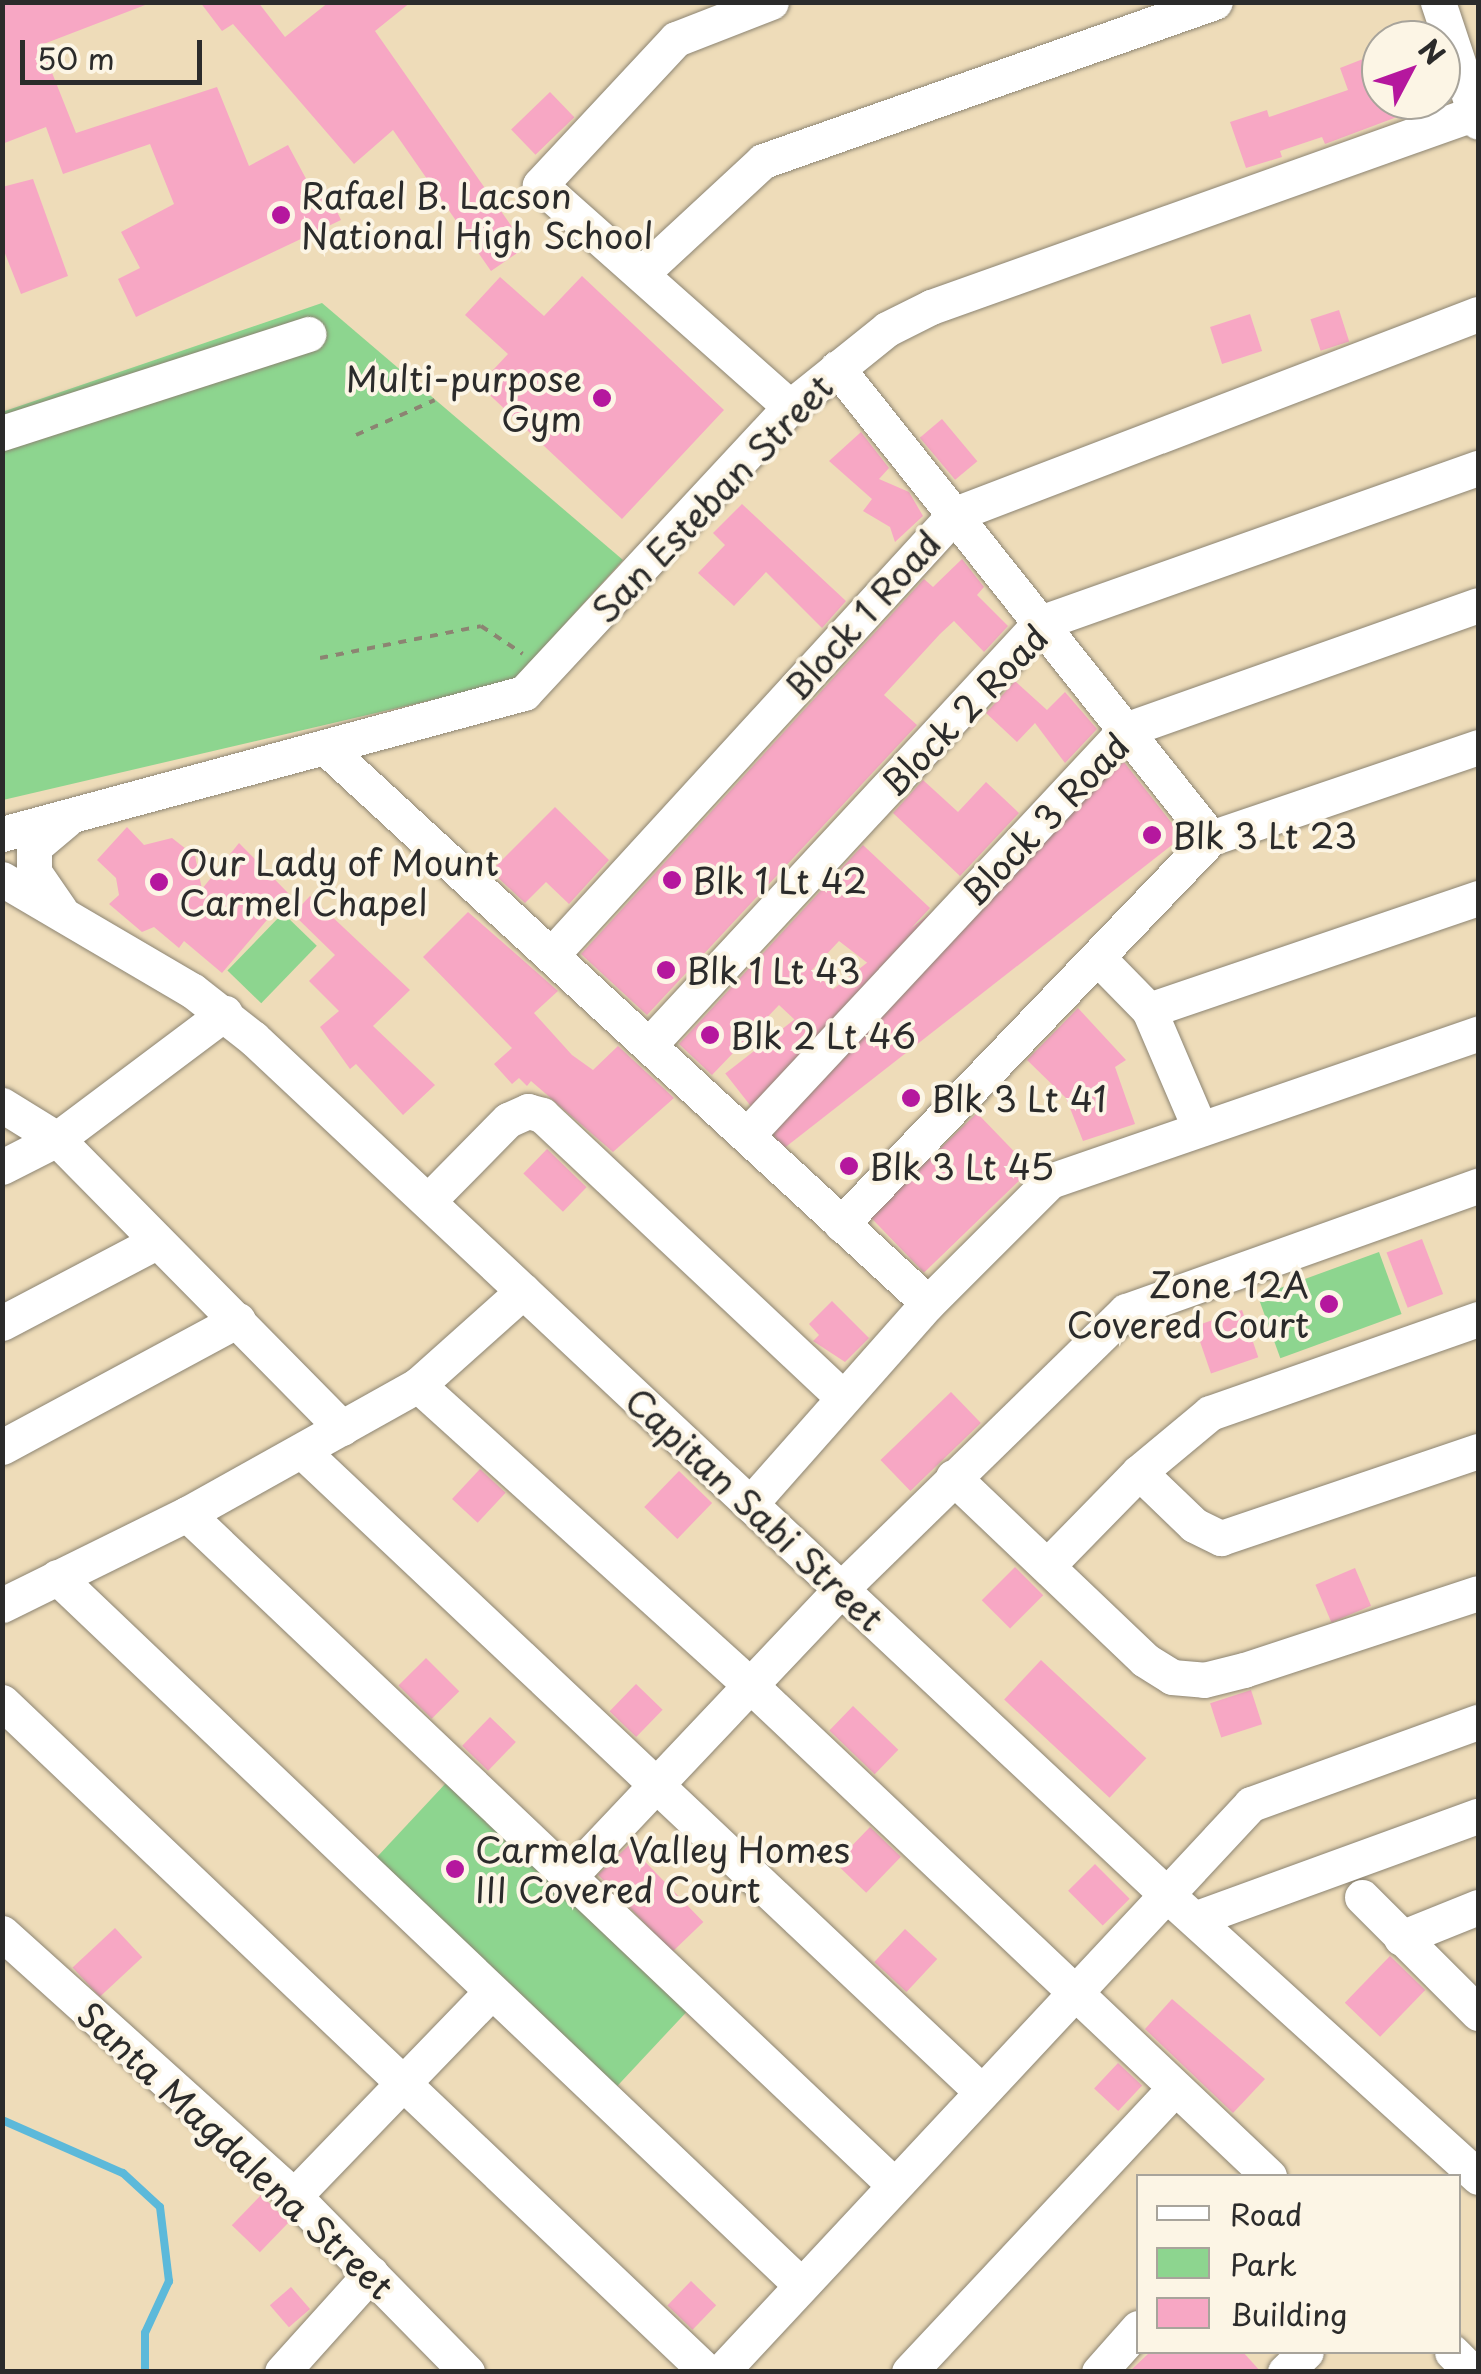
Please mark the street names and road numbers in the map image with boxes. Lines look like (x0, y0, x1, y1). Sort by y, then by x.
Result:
street label: San Esteban Street (584, 367, 840, 629)
street label: Block 1 Road (774, 521, 950, 709)
street label: Block 2 Road (871, 615, 1057, 805)
street label: Block 3 Road (953, 724, 1137, 914)
street label: Capitan Sabi Street (617, 1378, 893, 1640)
street label: Santa Magdalena Street (71, 1994, 401, 2306)

